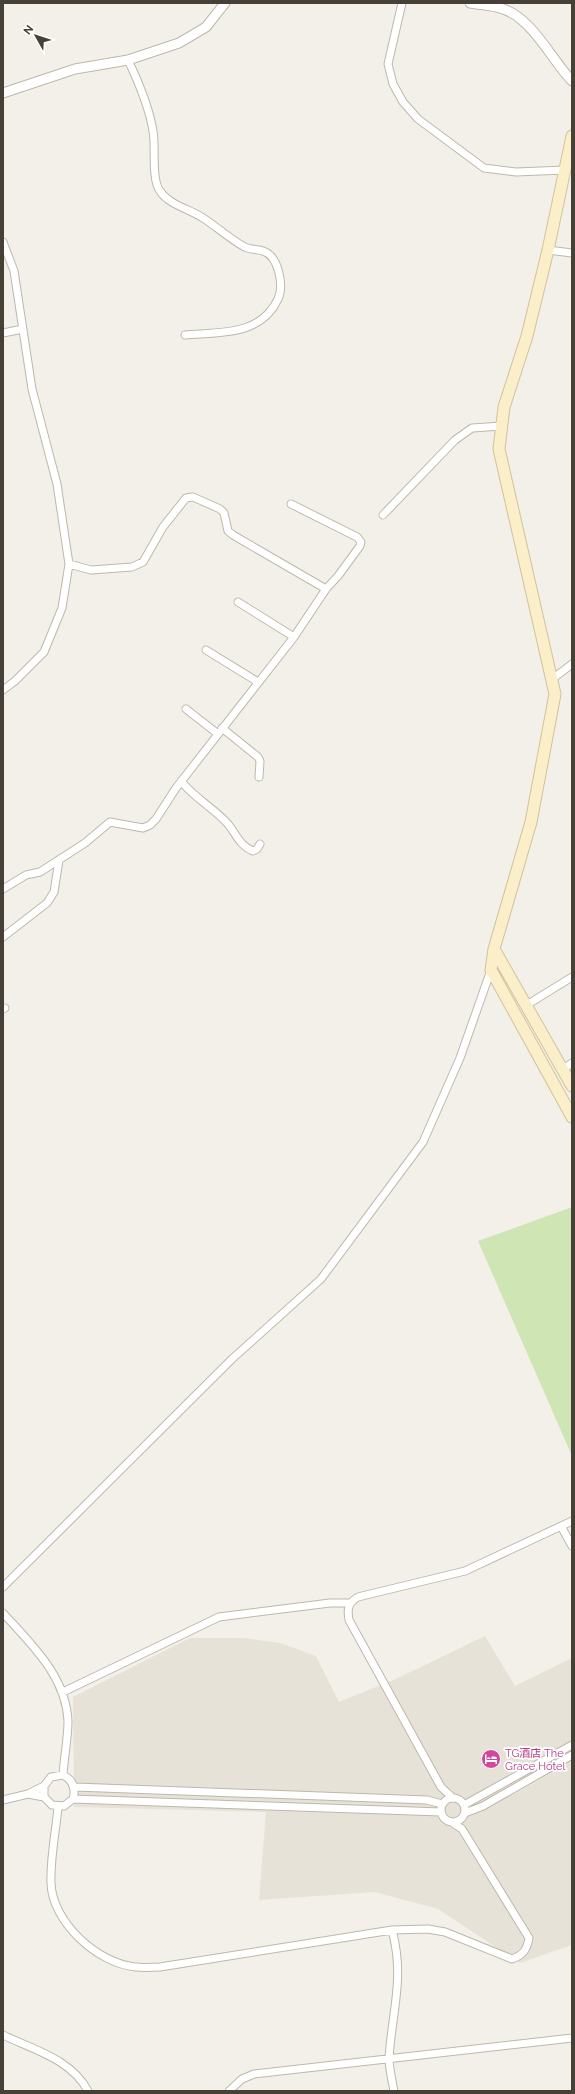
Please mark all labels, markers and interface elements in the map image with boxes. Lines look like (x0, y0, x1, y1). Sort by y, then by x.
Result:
north arrow (16, 16, 56, 56)
text: N (21, 23, 36, 37)
place label: TG酒店 The Grace Hotel (505, 1747, 565, 1773)
hotel icon: TG酒店 The Grace Hotel (480, 1748, 502, 1770)

